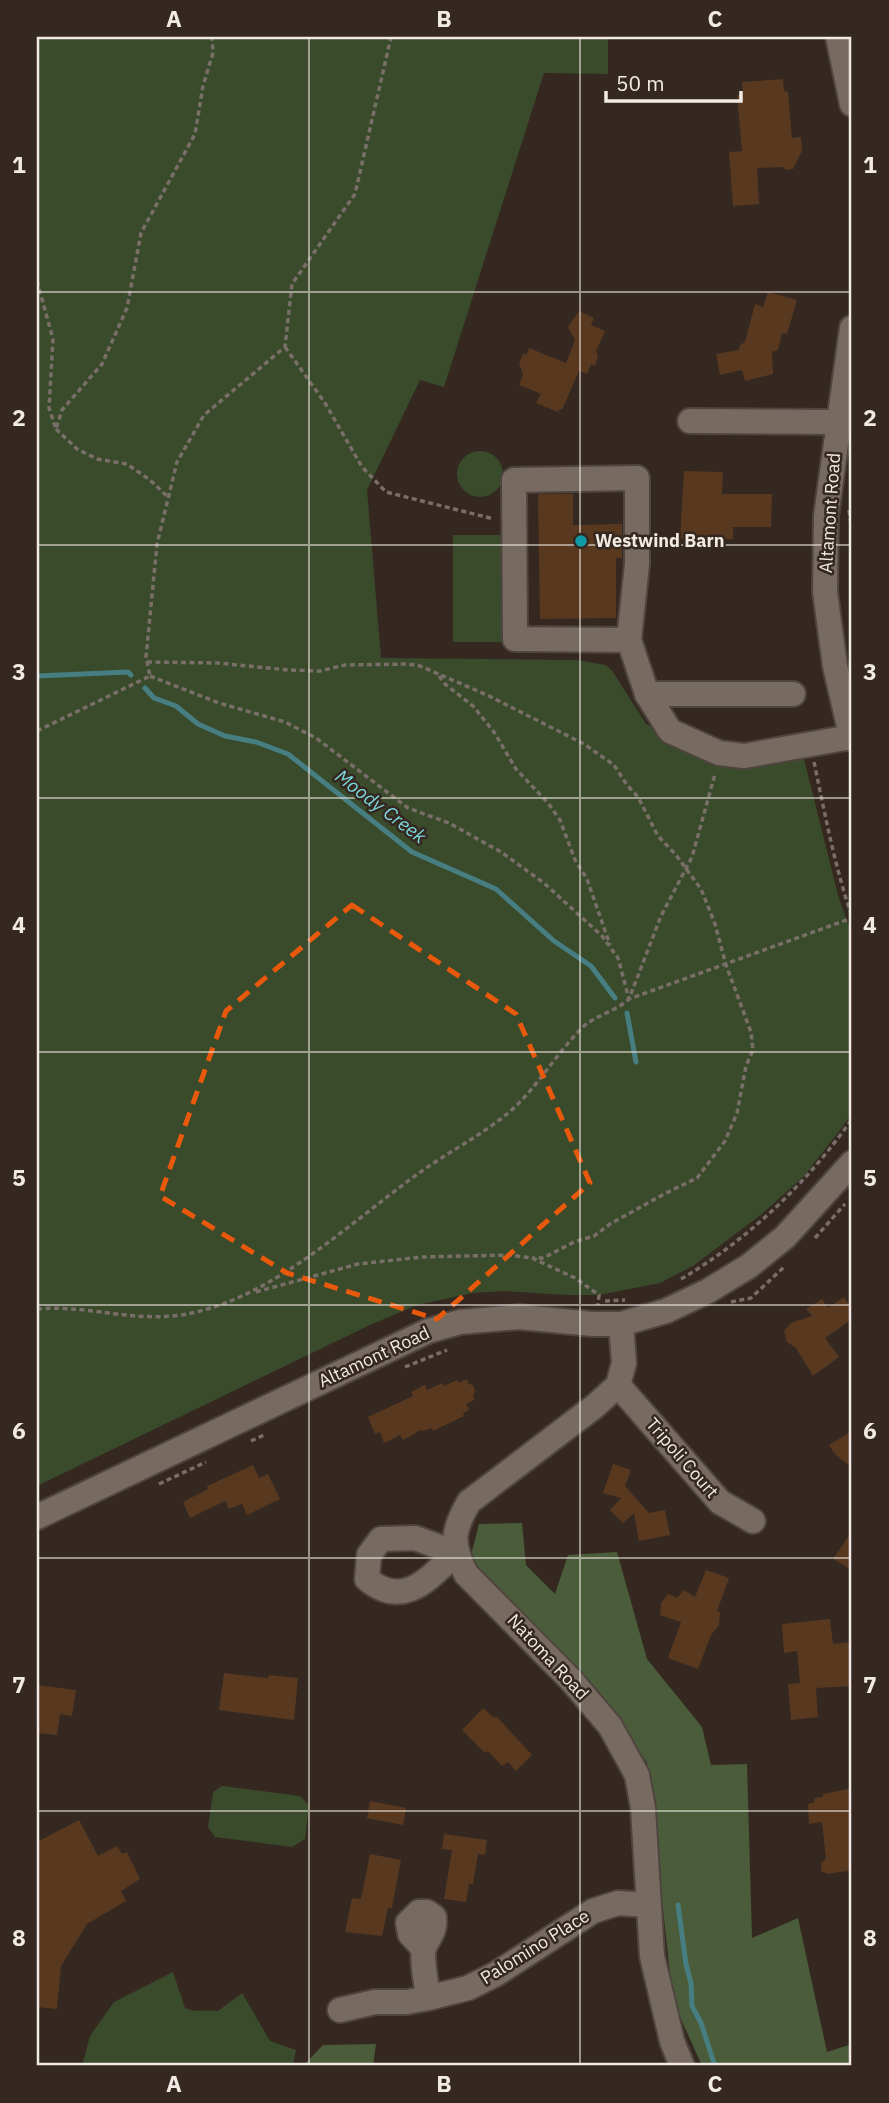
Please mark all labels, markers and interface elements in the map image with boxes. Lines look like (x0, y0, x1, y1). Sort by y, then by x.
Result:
text: A (166, 3, 182, 33)
text: B (436, 3, 452, 33)
text: C (708, 3, 723, 33)
scale bar (606, 60, 740, 104)
text: 50 m (616, 69, 665, 97)
text: 1 (12, 149, 26, 179)
text: 1 (863, 149, 877, 179)
text: 2 (12, 402, 26, 432)
text: 2 (863, 402, 877, 432)
street label: Altamont Road (814, 452, 845, 574)
place label: Westwind Barn (595, 529, 724, 552)
marker: Westwind Barn (573, 533, 589, 549)
text: 3 (12, 656, 26, 686)
text: 3 (863, 656, 877, 686)
water label: Moody Creek (331, 764, 432, 849)
text: 4 (12, 909, 26, 939)
text: 4 (863, 909, 877, 939)
text: 5 (12, 1162, 26, 1192)
text: 5 (863, 1162, 877, 1192)
street label: Altamont Road (314, 1321, 433, 1392)
street label: Tripoli Court (641, 1413, 724, 1503)
text: 6 (12, 1415, 26, 1445)
text: 6 (863, 1415, 877, 1445)
street label: Natoma Road (503, 1609, 594, 1705)
text: 7 (12, 1669, 26, 1699)
text: 7 (863, 1669, 877, 1699)
street label: Palomino Place (476, 1904, 594, 1989)
text: 8 (12, 1922, 26, 1952)
text: 8 (863, 1922, 877, 1952)
text: A (166, 2068, 182, 2098)
text: B (436, 2068, 452, 2098)
text: C (708, 2068, 723, 2098)

